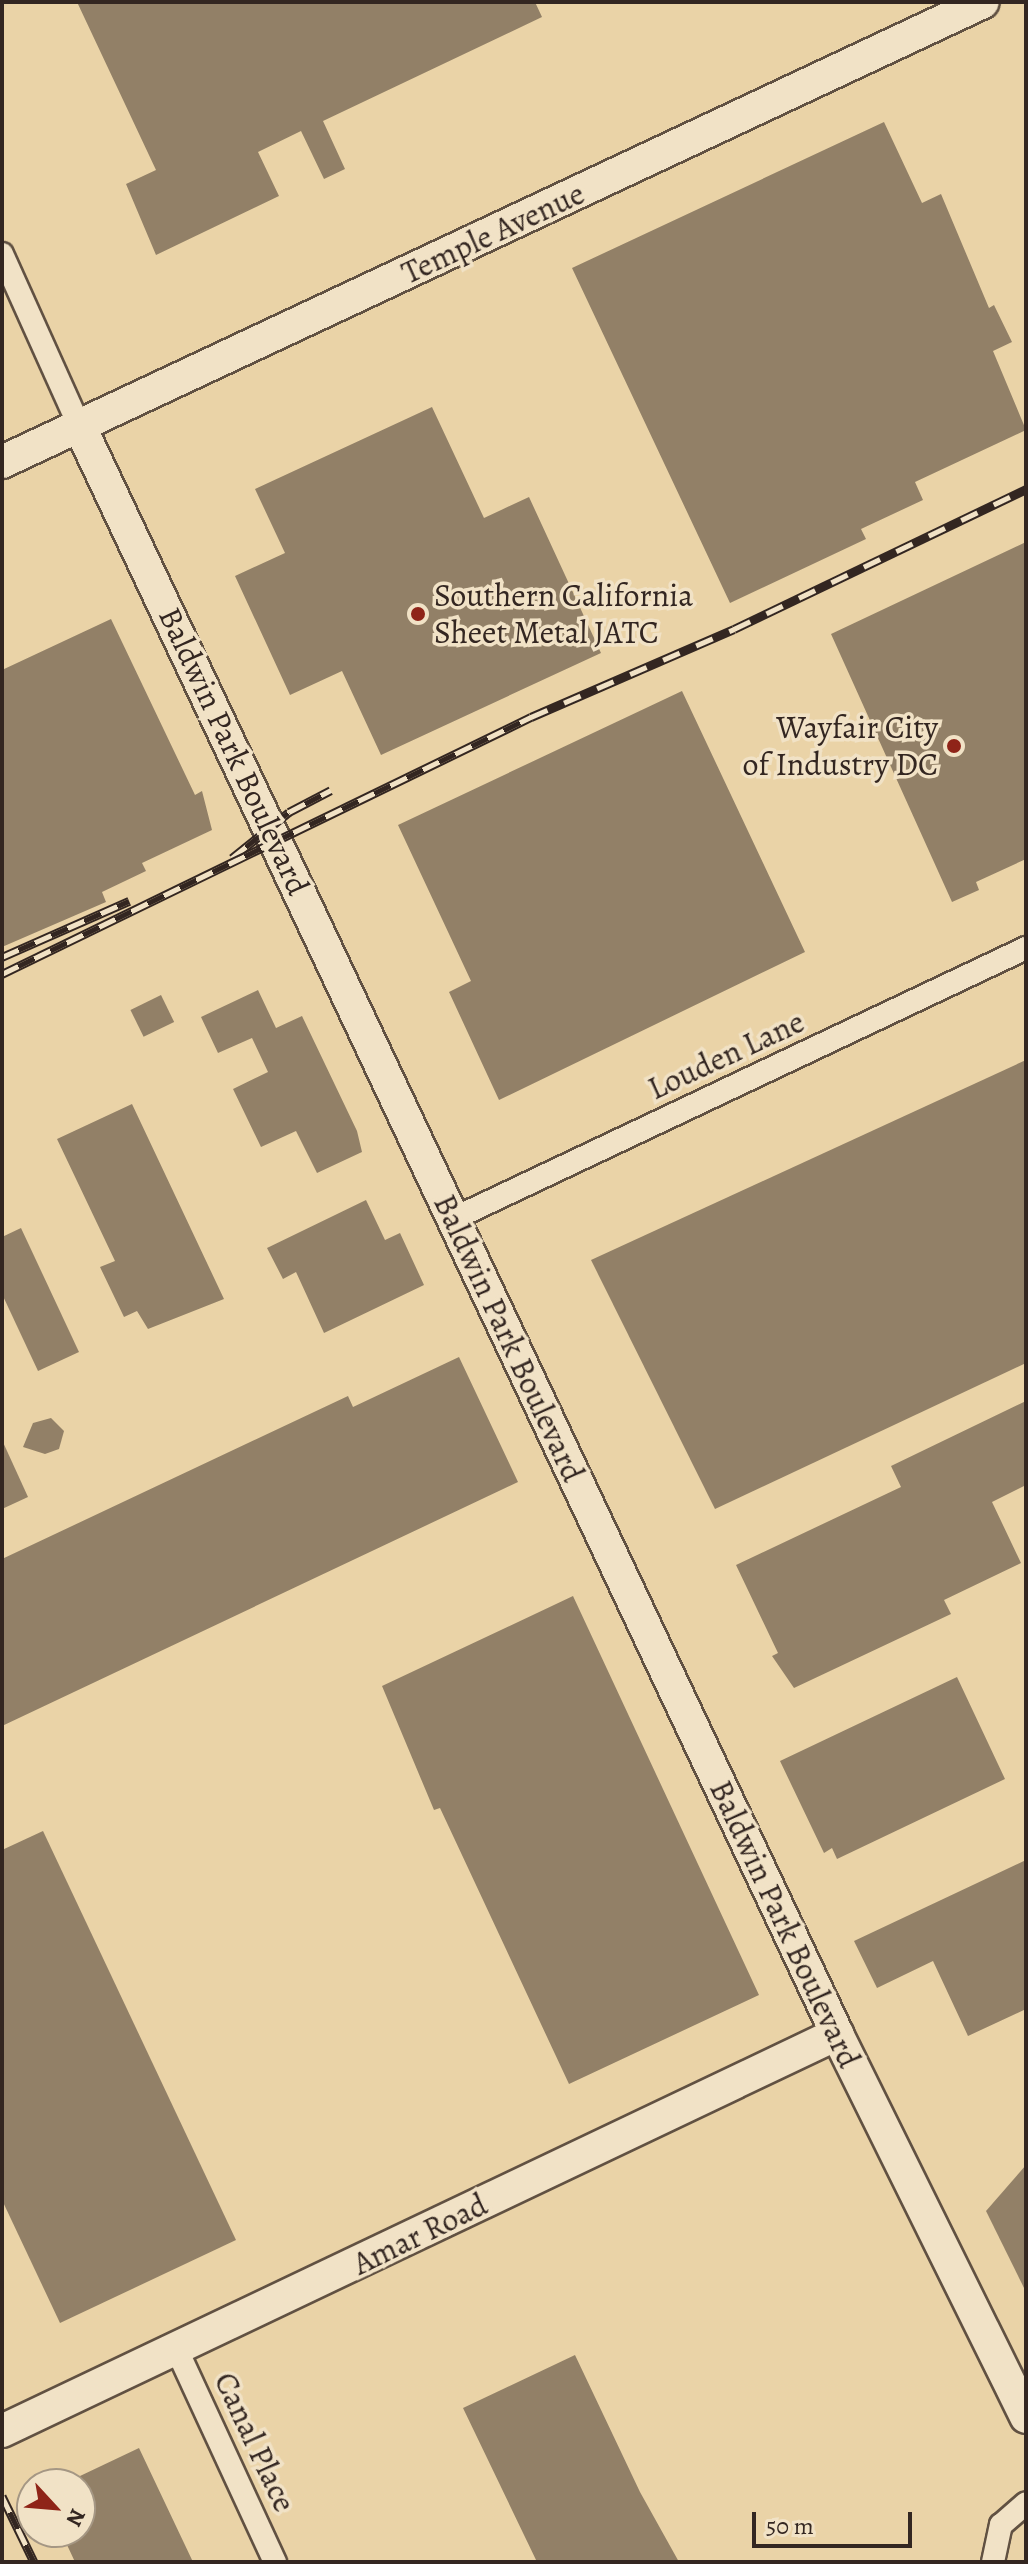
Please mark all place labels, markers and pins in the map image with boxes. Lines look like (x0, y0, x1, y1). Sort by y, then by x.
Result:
place label: Southern California Sheet Metal JATC (434, 577, 693, 652)
marker: Southern California Sheet Metal JATC (409, 605, 427, 623)
place label: Wayfair City of Industry DC (743, 709, 938, 784)
marker: Wayfair City of Industry DC (945, 737, 963, 755)

